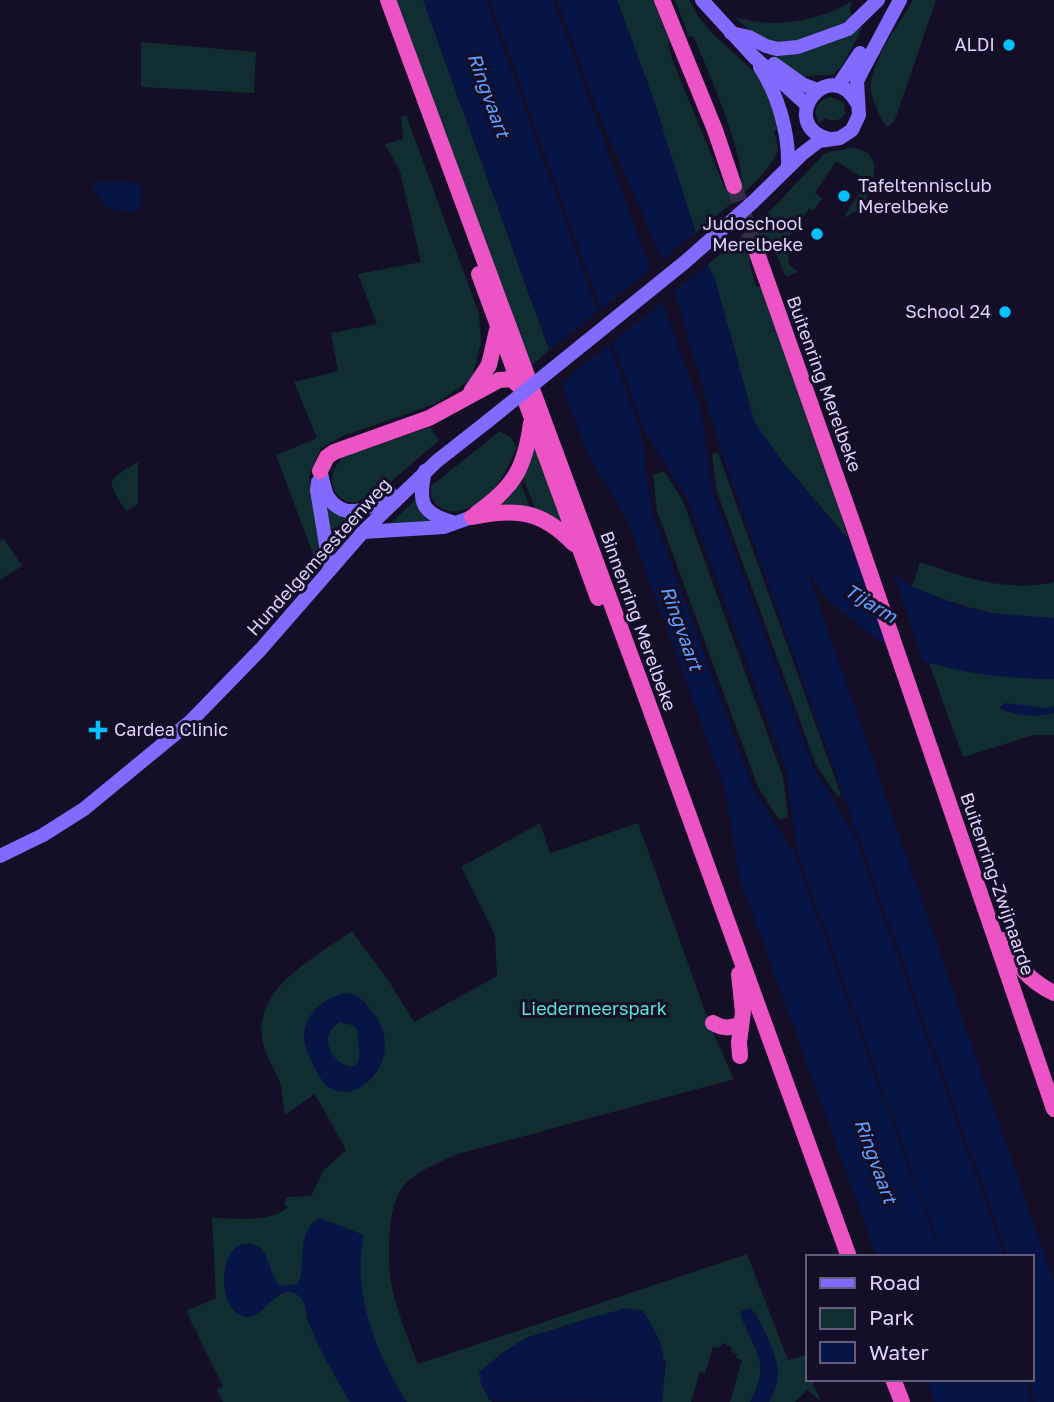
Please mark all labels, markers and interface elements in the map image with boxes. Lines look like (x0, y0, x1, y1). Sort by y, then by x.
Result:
place label: ALDI (954, 33, 995, 55)
marker: ALDI (1001, 37, 1017, 53)
water label: Ringvaart (464, 49, 516, 143)
place label: Tafeltennisclub Merelbeke (858, 174, 992, 217)
marker: Tafeltennisclub Merelbeke (836, 188, 852, 204)
place label: Judoschool Merelbeke (702, 212, 803, 255)
marker: Judoschool Merelbeke (809, 226, 825, 242)
street label: Buitenring Merelbeke (783, 293, 867, 475)
place label: School 24 (905, 300, 991, 322)
marker: School 24 (997, 304, 1013, 320)
street label: Hundelgemsesteenweg (242, 473, 395, 640)
street label: Binnenring Merelbeke (596, 528, 682, 714)
water label: Tijarm (841, 578, 903, 628)
water label: Ringvaart (657, 582, 709, 676)
place label: Cardea Clinic (114, 718, 228, 740)
marker: Cardea Clinic (88, 720, 108, 740)
street label: Buitenring-Zwijnaarde (956, 789, 1040, 978)
park label: Liedermeerspark (521, 997, 667, 1019)
water label: Ringvaart (851, 1115, 903, 1209)
legend (806, 1255, 1033, 1381)
text: Road (869, 1269, 920, 1295)
text: Park (869, 1304, 915, 1330)
text: Water (869, 1339, 929, 1365)

